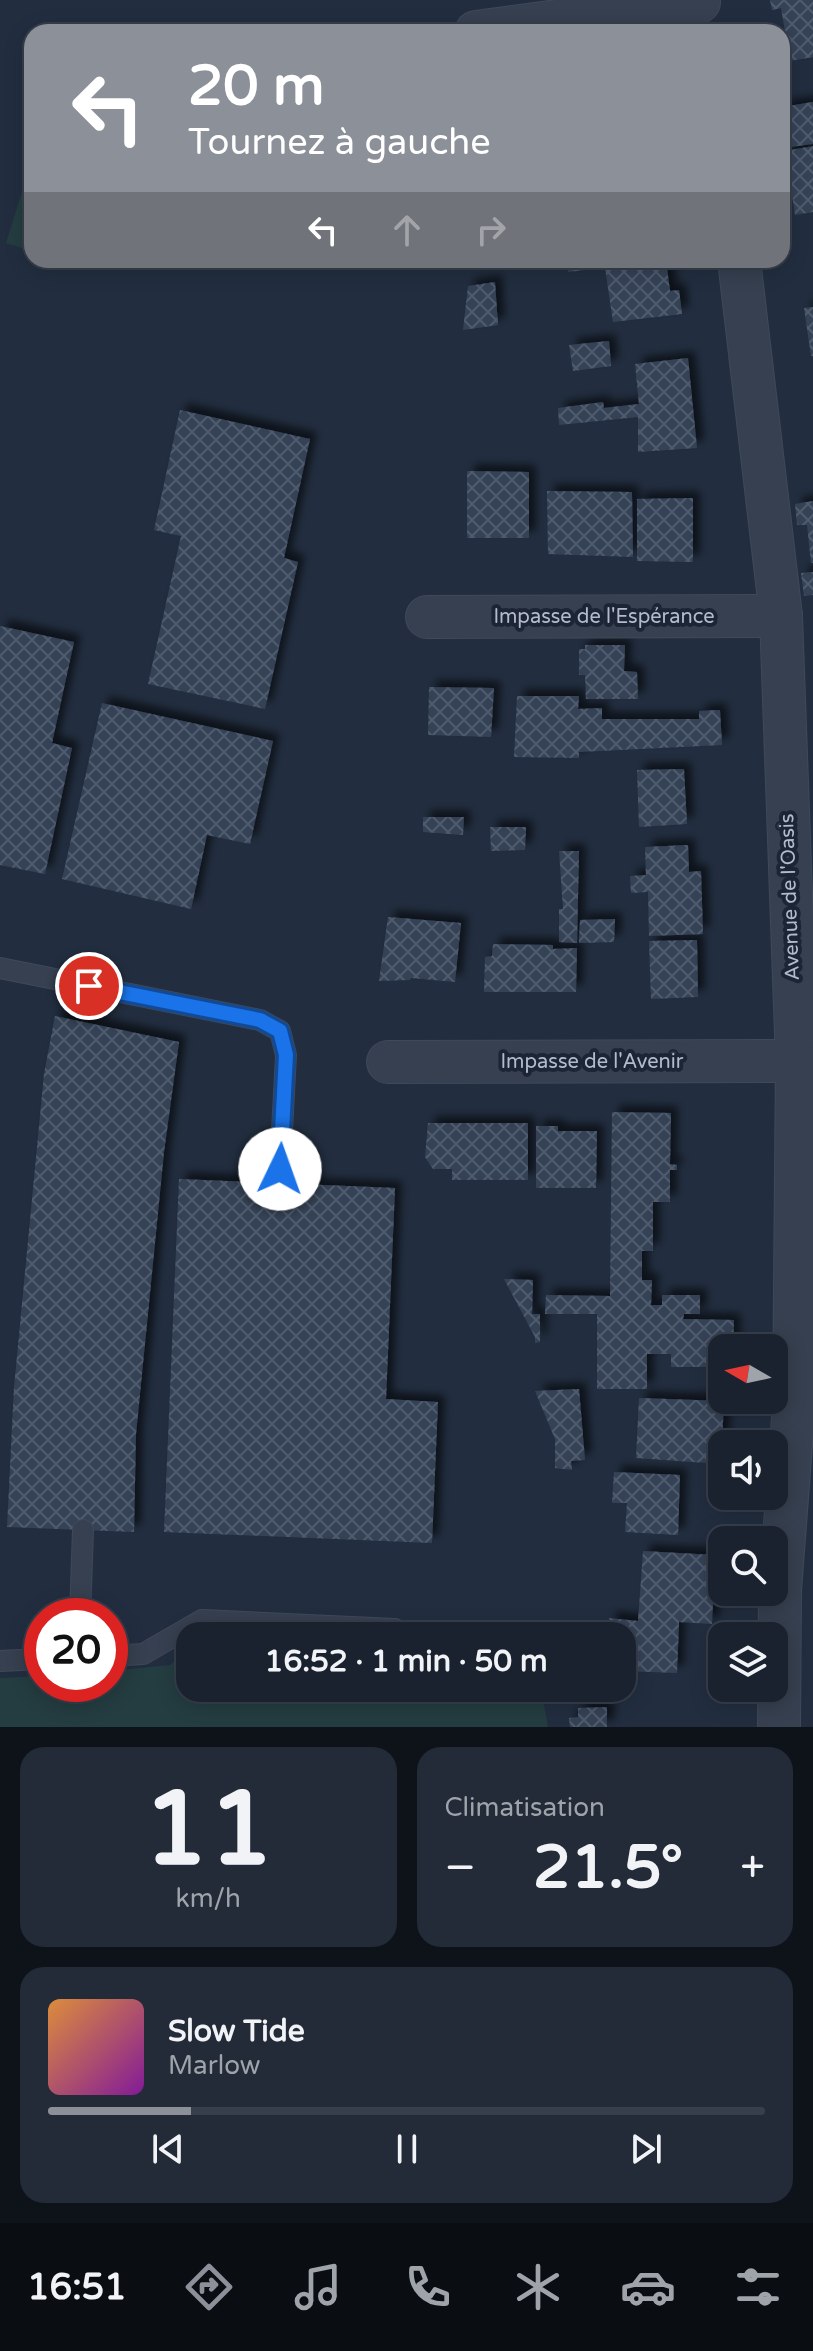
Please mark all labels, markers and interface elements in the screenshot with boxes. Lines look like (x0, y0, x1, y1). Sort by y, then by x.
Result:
text: 20 m (188, 53, 324, 120)
icon: left (56, 56, 160, 160)
text: Tournez à gauche (188, 121, 491, 164)
icon: left (301, 208, 345, 252)
icon: ahead (385, 208, 429, 252)
icon: right (469, 208, 513, 252)
street label: Impasse de l'Espérance (493, 605, 715, 629)
street label: Avenue de l'Oasis (775, 813, 805, 981)
pin (55, 952, 123, 1020)
icon: arrive (67, 964, 111, 1008)
street label: Impasse de l'Avenir (501, 1050, 684, 1074)
position arrow (238, 1127, 322, 1211)
north arrow (708, 1334, 788, 1414)
map controls (708, 1334, 788, 1702)
button: sound (708, 1430, 788, 1510)
button: search (708, 1526, 788, 1606)
speed limit sign: 20 (24, 1598, 128, 1702)
button: layers (708, 1622, 788, 1702)
text: 16:52 · 1 min · 50 m (265, 1643, 547, 1680)
text: 11 (143, 1768, 274, 1893)
text: Climatisation (445, 1792, 605, 1823)
text: 21.5° (533, 1832, 683, 1904)
text: − (445, 1842, 476, 1895)
text: + (740, 1842, 765, 1895)
text: km/h (176, 1883, 241, 1914)
text: Slow Tide (168, 2013, 305, 2050)
text: Marlow (168, 2050, 260, 2081)
icon: previous (146, 2127, 190, 2171)
icon: pause (385, 2127, 429, 2171)
icon: next (624, 2127, 668, 2171)
icon: directions (181, 2259, 237, 2315)
icon: music (290, 2259, 346, 2315)
icon: phone (400, 2259, 456, 2315)
icon: climate (510, 2259, 566, 2315)
icon: car (620, 2259, 676, 2315)
icon: filters (730, 2259, 786, 2315)
text: 16:51 (27, 2266, 127, 2309)

